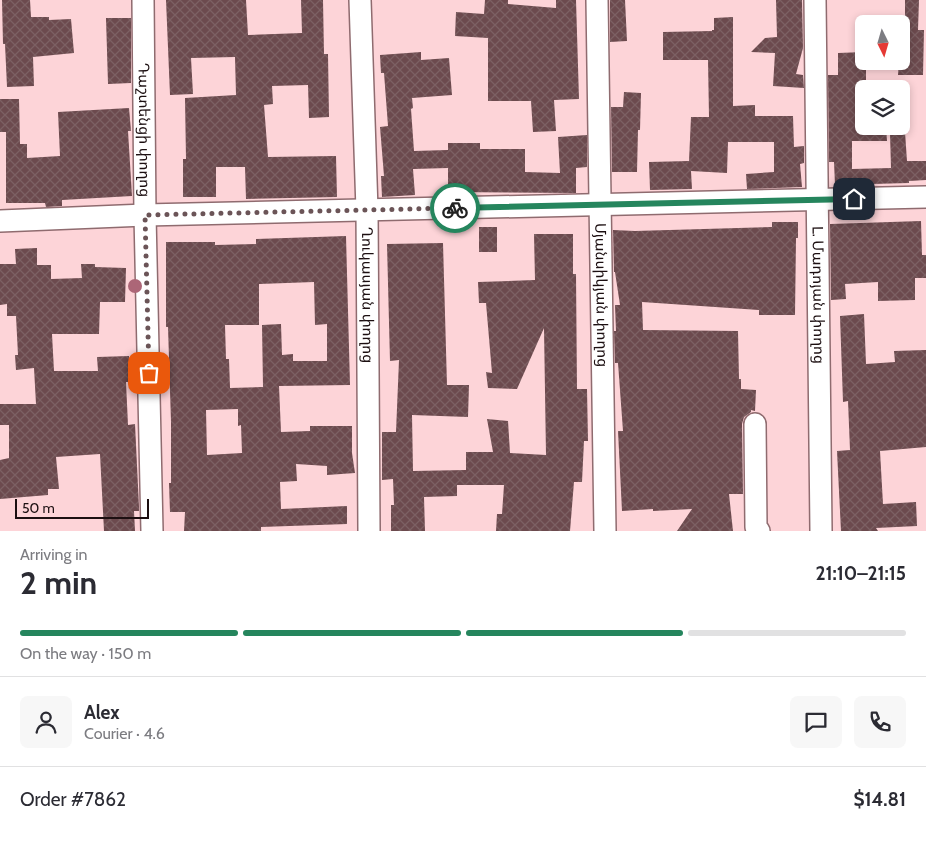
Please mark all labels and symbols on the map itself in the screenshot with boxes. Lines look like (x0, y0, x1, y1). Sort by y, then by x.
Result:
north arrow (855, 15, 910, 70)
street label: Դաշտենցի փողոց (135, 63, 154, 197)
pin (833, 178, 875, 220)
courier (430, 183, 480, 233)
street label: Մյանսիկյան փողոց (591, 223, 612, 367)
street label: L. Մադոյան փողոց (809, 226, 828, 364)
street label: Ղուկասյան փողոց (358, 227, 377, 363)
pin (128, 352, 170, 394)
scale bar (15, 496, 149, 519)

